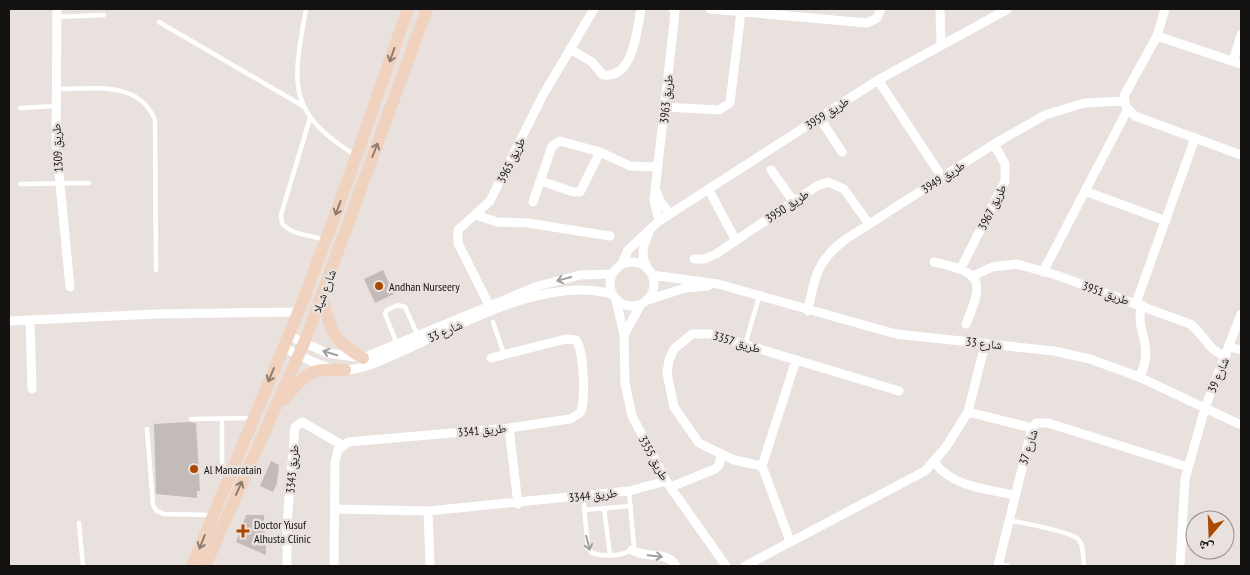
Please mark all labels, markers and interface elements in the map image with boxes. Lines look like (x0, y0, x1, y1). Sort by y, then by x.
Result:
one-way arrow (387, 47, 396, 62)
street label: طريق 3963 (656, 74, 676, 124)
street label: طريق 3959 (802, 93, 852, 133)
street label: طريق 1309 (48, 123, 66, 173)
street label: طريق 3965 (494, 135, 529, 185)
one-way arrow (371, 143, 381, 158)
street label: طريق 3949 (918, 157, 968, 197)
street label: طريق 3967 (975, 182, 1010, 232)
street label: طريق 3950 (763, 186, 812, 226)
one-way arrow (333, 200, 342, 215)
street label: شارع شيلا (309, 267, 340, 315)
one-way arrow (557, 275, 573, 284)
street label: طريق 3951 (1080, 278, 1132, 308)
place label: Andhan Nurseery (389, 279, 460, 294)
marker: Andhan Nurseery (373, 280, 385, 292)
street label: شارع 33 (425, 317, 465, 346)
street label: طريق 3357 (711, 328, 763, 357)
street label: شارع 33 (965, 334, 1003, 353)
one-way arrow (323, 348, 338, 357)
street label: شارع 39 (1204, 355, 1233, 395)
one-way arrow (265, 367, 275, 382)
street label: طريق 3341 (457, 420, 507, 440)
street label: شارع 37 (1015, 427, 1042, 467)
street label: طريق 3355 (635, 433, 672, 483)
street label: طريق 3343 (282, 444, 302, 494)
place label: Al Manaratain (204, 462, 262, 477)
marker: Al Manaratain (188, 463, 200, 475)
one-way arrow (235, 481, 245, 496)
street label: طريق 3344 (568, 485, 618, 505)
north arrow (1185, 510, 1235, 560)
place label: Doctor Yusuf Alhusta Clinic (254, 517, 311, 546)
marker: Doctor Yusuf Alhusta Clinic (236, 524, 250, 538)
one-way arrow (197, 533, 206, 549)
one-way arrow (584, 535, 593, 551)
text: ش (1196, 536, 1216, 558)
one-way arrow (647, 551, 663, 561)

